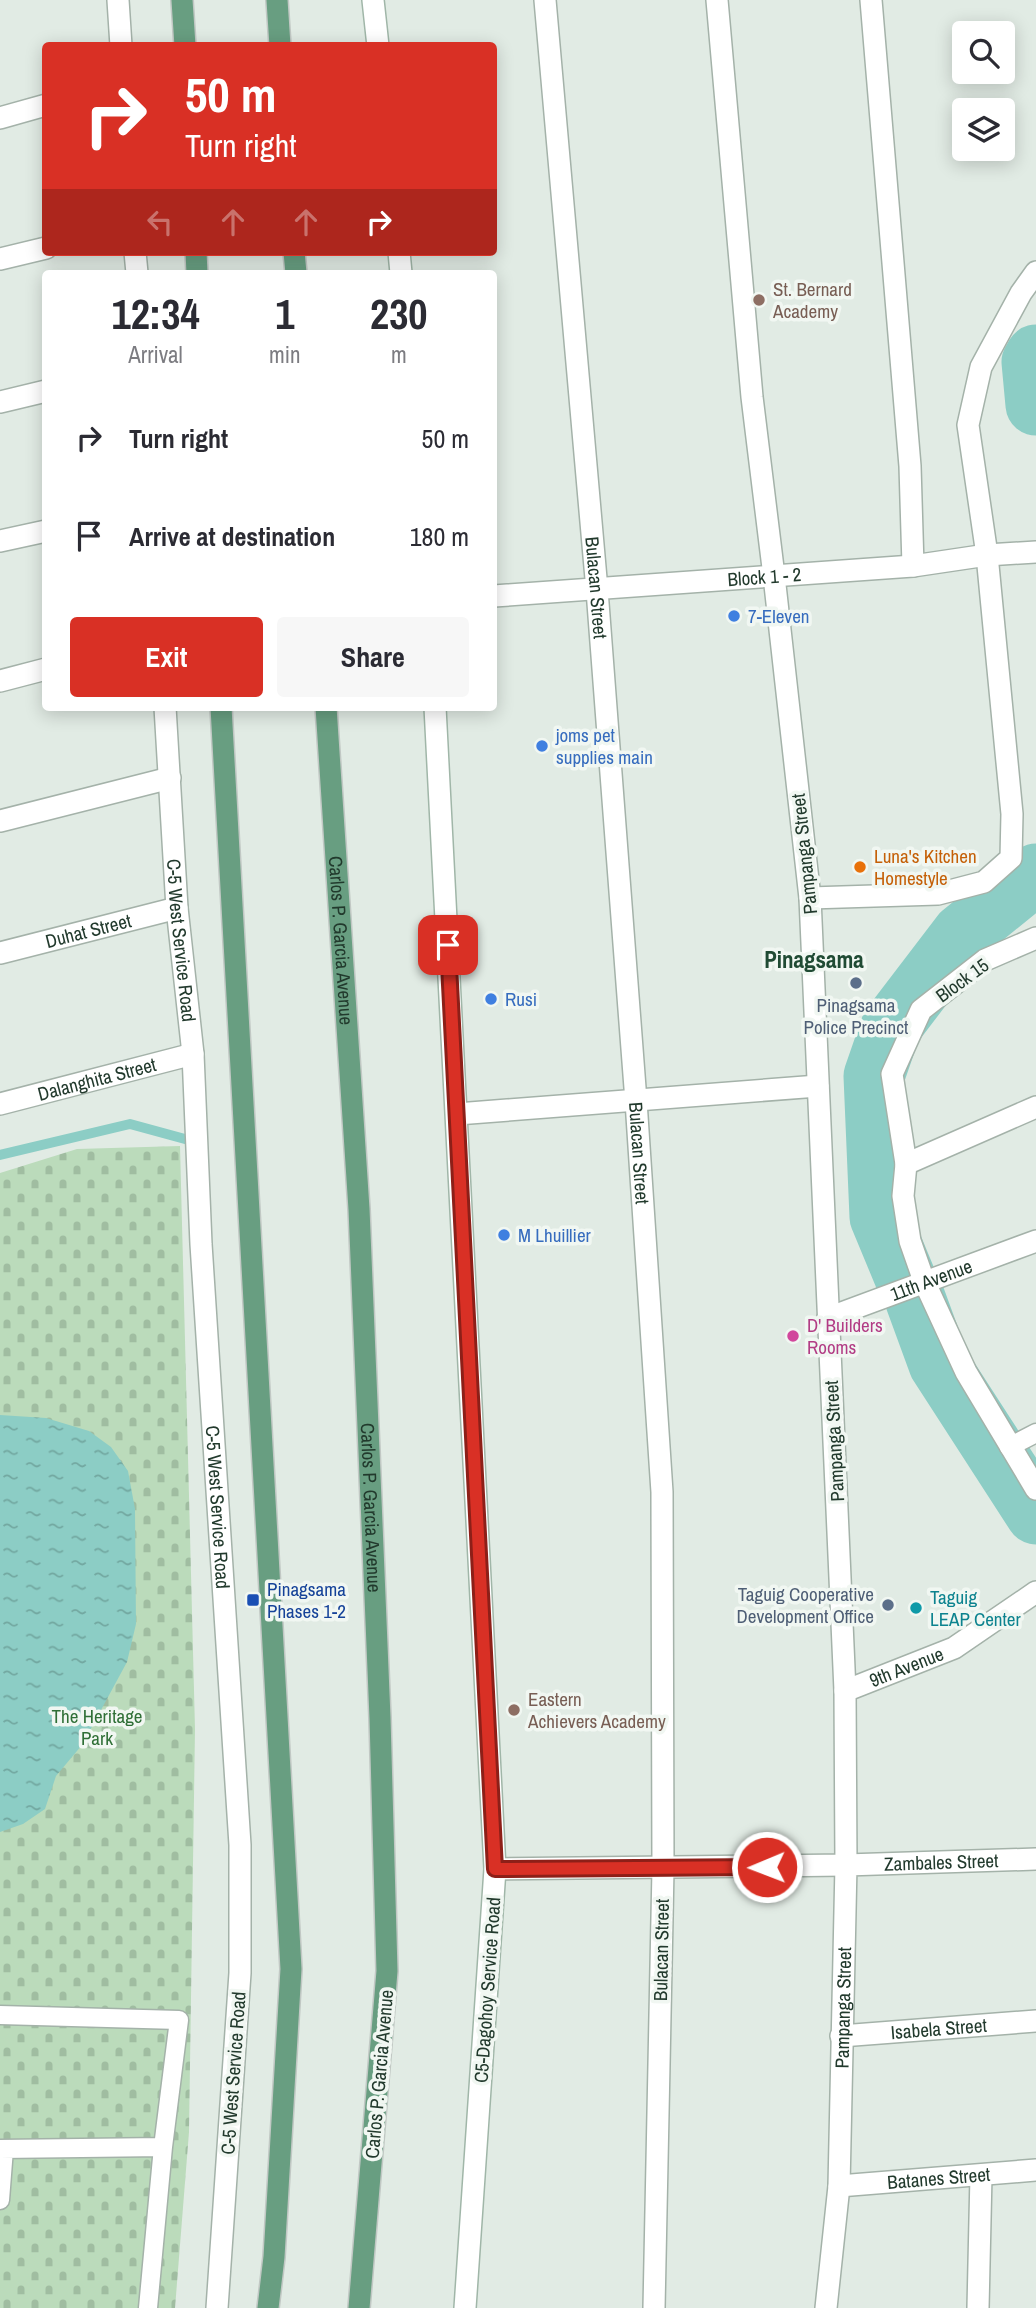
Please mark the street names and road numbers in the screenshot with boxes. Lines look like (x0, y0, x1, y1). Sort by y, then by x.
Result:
street label: Bulacan Street (579, 536, 614, 640)
street label: Block 1 - 2 (727, 561, 802, 592)
street label: Pampanga Street (785, 792, 823, 916)
street label: Carlos P. Garcia Avenue (323, 855, 360, 1026)
street label: C-5 West Service Road (161, 858, 202, 1023)
street label: Duhat Street (43, 907, 134, 954)
street label: Block 15 (930, 952, 994, 1008)
street label: Dalanghita Street (35, 1051, 159, 1107)
street label: Bulacan Street (623, 1101, 656, 1206)
street label: 11th Avenue (887, 1253, 976, 1307)
street label: Pampanga Street (818, 1379, 850, 1502)
street label: Carlos P. Garcia Avenue (355, 1423, 388, 1593)
street label: C-5 West Service Road (200, 1425, 236, 1589)
street label: 9th Avenue (865, 1640, 947, 1693)
street label: Zambales Street (884, 1847, 999, 1877)
street label: C5-Dagohoy Service Road (468, 1896, 506, 2084)
street label: Bulacan Street (647, 1898, 675, 2001)
street label: Pampanga Street (829, 1946, 857, 2069)
street label: Carlos P. Garcia Avenue (359, 1989, 399, 2159)
street label: C-5 West Service Road (214, 1991, 252, 2155)
street label: Isabela Street (890, 2012, 988, 2045)
street label: Batanes Street (886, 2161, 992, 2195)

